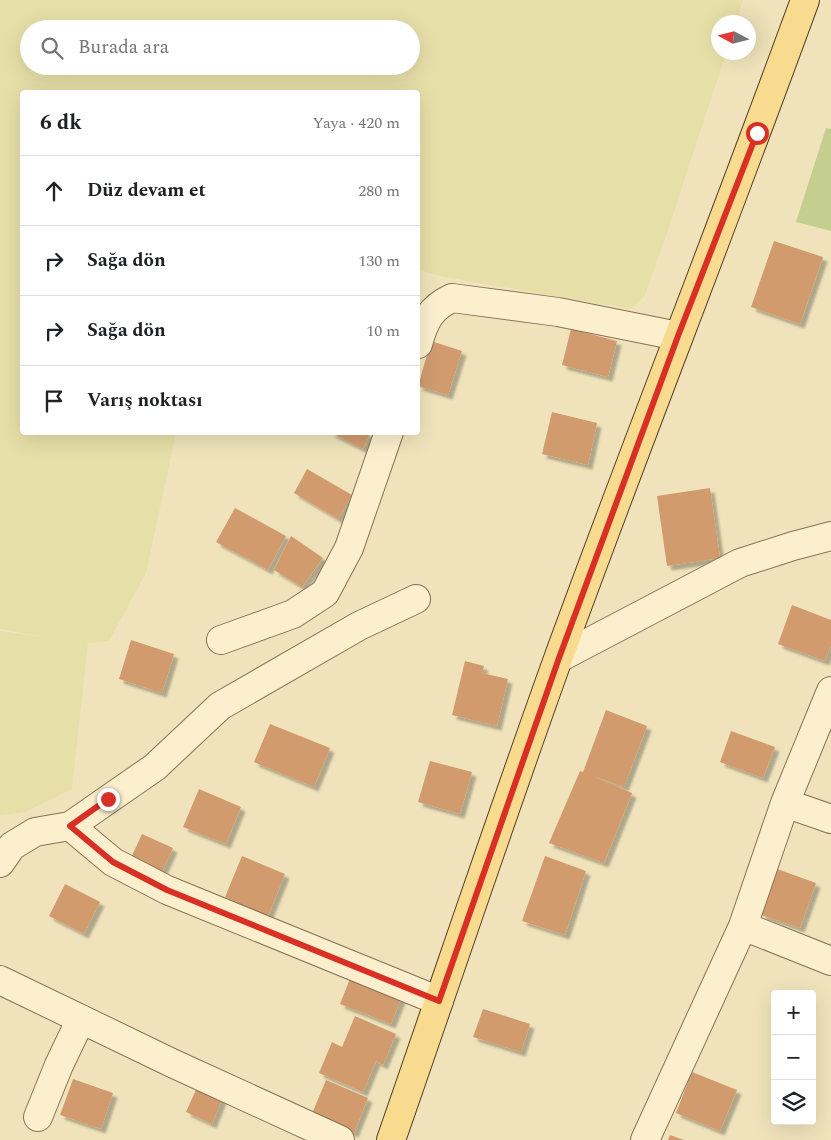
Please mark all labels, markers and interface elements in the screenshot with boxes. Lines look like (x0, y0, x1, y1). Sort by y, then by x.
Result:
north arrow (711, 15, 756, 60)
search box (20, 20, 420, 75)
text: Burada ara (78, 33, 169, 62)
icon: search (38, 34, 66, 62)
text: 6 dk (40, 107, 82, 139)
text: Yaya · 420 m (313, 111, 400, 135)
route start (746, 122, 769, 145)
text: Düz devam et (87, 176, 206, 205)
icon: ahead (40, 177, 68, 205)
text: 280 m (358, 179, 400, 203)
text: Sağa dön (87, 246, 166, 275)
icon: right (40, 247, 68, 275)
text: 130 m (358, 249, 400, 273)
text: Sağa dön (87, 316, 166, 345)
icon: right (40, 317, 68, 345)
text: 10 m (366, 319, 400, 343)
text: Varış noktası (87, 386, 203, 415)
icon: arrive (40, 387, 68, 415)
route end (97, 788, 120, 811)
map controls (771, 990, 816, 1125)
button: + (771, 990, 816, 1035)
button: − (771, 1035, 816, 1080)
button: layers (771, 1080, 816, 1125)

